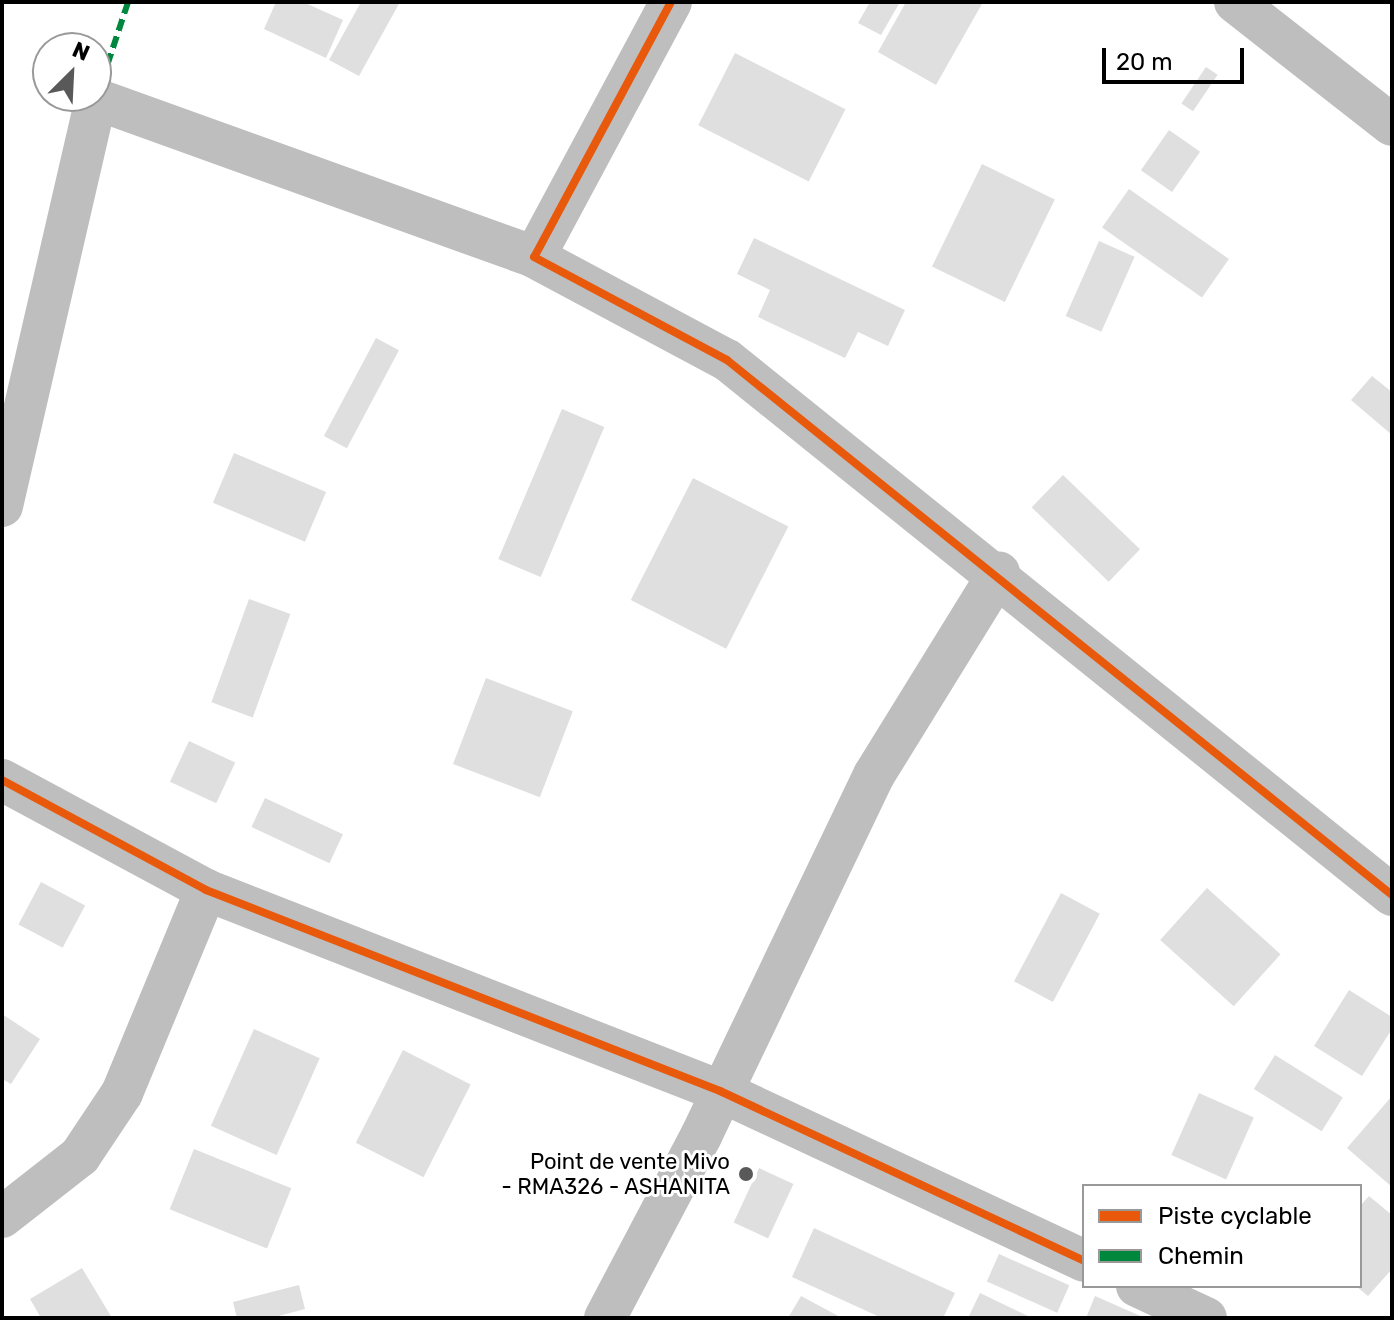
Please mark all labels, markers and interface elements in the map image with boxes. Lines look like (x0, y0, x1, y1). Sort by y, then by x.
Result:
north arrow (32, 32, 112, 112)
scale bar (1106, 32, 1248, 82)
text: N (68, 36, 94, 67)
text: 20 m (1116, 48, 1173, 76)
place label: Point de vente Mivo - RMA326 - ASHANITA (501, 1148, 730, 1200)
marker: Point de vente Mivo - RMA326 - ASHANITA (737, 1165, 755, 1183)
legend (1082, 1184, 1362, 1288)
text: Piste cyclable (1158, 1202, 1312, 1230)
text: Chemin (1158, 1242, 1244, 1270)

